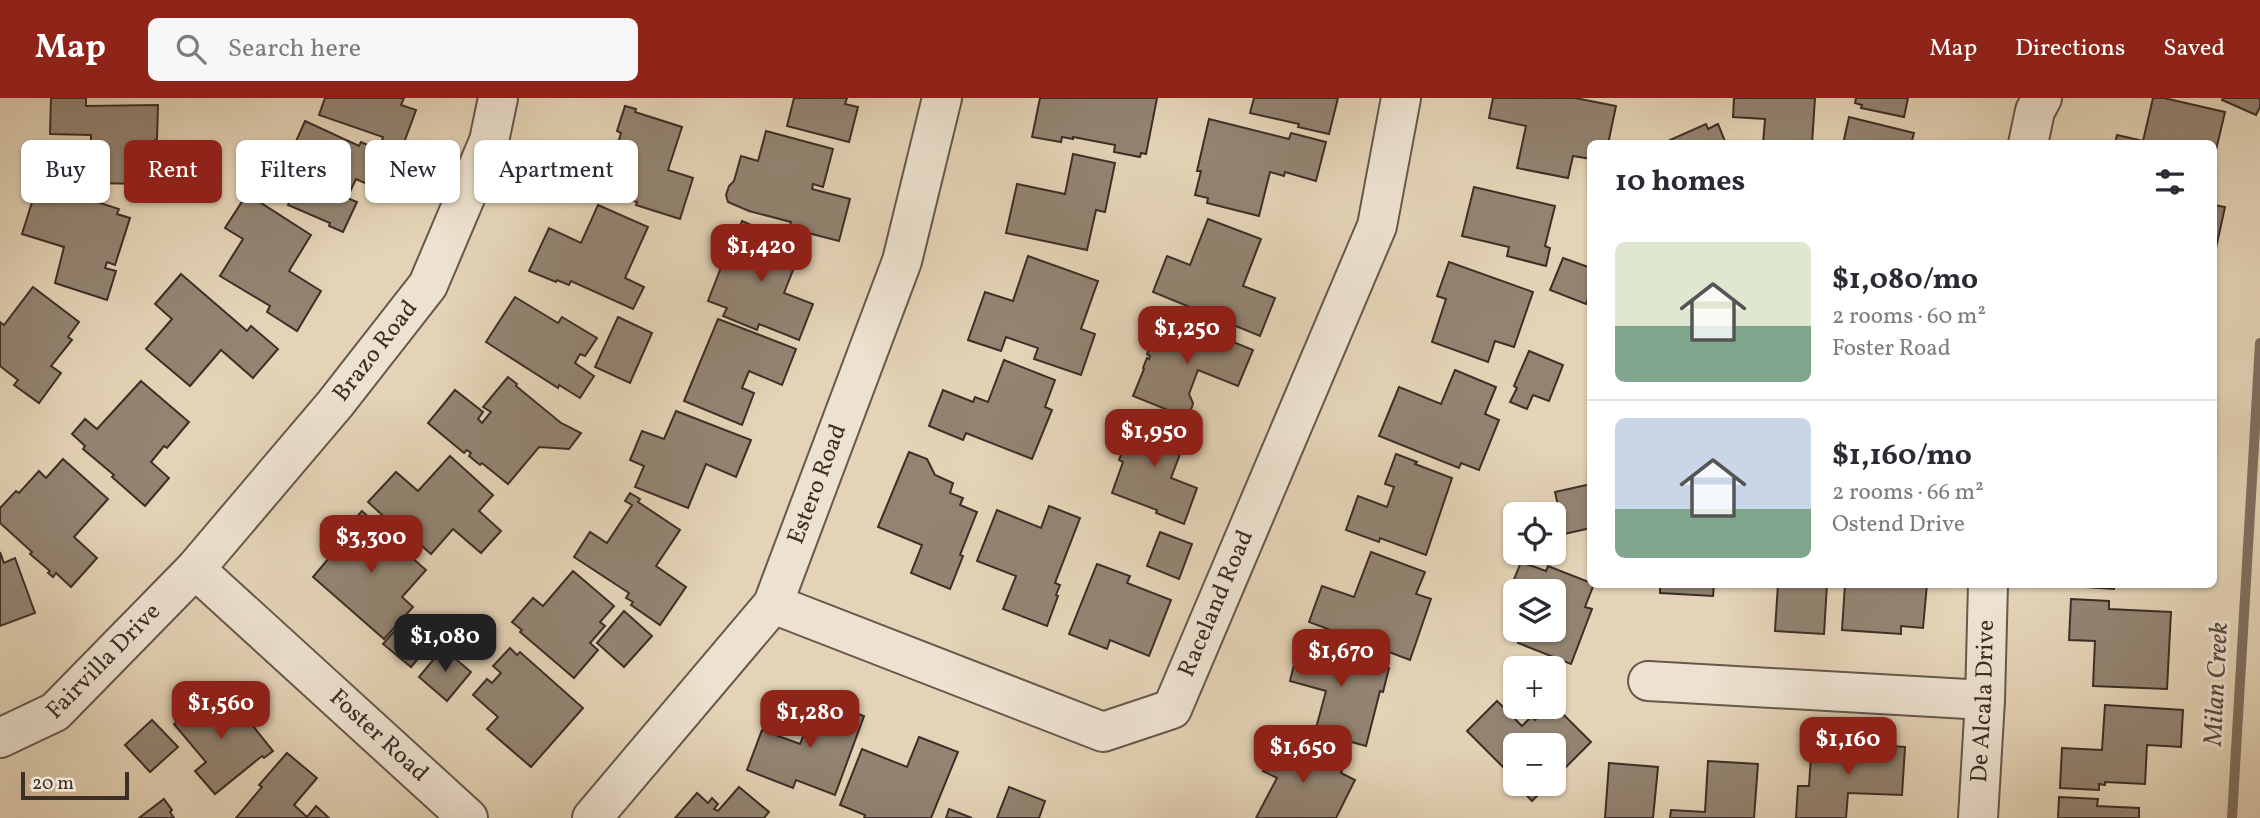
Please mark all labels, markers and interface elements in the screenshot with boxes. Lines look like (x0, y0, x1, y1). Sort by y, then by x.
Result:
search box (148, 18, 638, 81)
text: Map (35, 26, 106, 72)
icon: search (172, 30, 210, 68)
text: Search here (228, 31, 361, 67)
text: Map (1929, 32, 1977, 66)
text: Directions (2015, 32, 2125, 66)
text: Saved (2163, 32, 2225, 66)
chip: Buy (21, 140, 110, 203)
chip: Rent (124, 140, 222, 203)
chip: Filters (236, 140, 351, 203)
chip: New (365, 140, 460, 203)
chip: Apartment (474, 140, 638, 203)
text: 10 homes (1615, 161, 1745, 203)
icon: filters (2151, 163, 2189, 201)
pin: $1,420 (704, 225, 818, 284)
text: $1,420 (727, 231, 795, 263)
text: $1,080/mo (1832, 259, 1978, 301)
icon: home (1671, 270, 1755, 354)
street label: Brazo Road (325, 293, 427, 410)
text: 2 rooms · 60 m² (1832, 301, 1986, 333)
pin: $1,250 (1130, 306, 1244, 366)
text: $1,250 (1154, 313, 1220, 345)
text: Foster Road (1832, 333, 1951, 365)
pin: $1,950 (1097, 410, 1211, 469)
text: $1,950 (1121, 416, 1187, 448)
street label: Estero Road (780, 419, 856, 549)
text: $1,160/mo (1832, 435, 1972, 477)
icon: home (1671, 446, 1755, 530)
text: 2 rooms · 66 m² (1832, 477, 1984, 509)
map controls (1503, 502, 1566, 796)
button: locate (1503, 502, 1566, 565)
text: Ostend Drive (1832, 509, 1965, 541)
pin: $3,300 (314, 516, 428, 575)
text: $3,300 (336, 522, 406, 554)
street label: Raceland Road (1170, 525, 1263, 682)
button: layers (1503, 579, 1566, 642)
street label: Fairvilla Drive (39, 596, 169, 728)
pin: $1,080 (388, 614, 502, 674)
street label: De Alcala Drive (1963, 619, 2004, 784)
text: $1,080 (410, 621, 480, 653)
water label: Milan Creek (2196, 621, 2238, 748)
pin: $1,670 (1284, 630, 1398, 689)
text: $1,670 (1308, 636, 1374, 668)
button: + (1503, 656, 1566, 719)
pin: $1,560 (164, 682, 278, 741)
street label: Foster Road (321, 682, 435, 790)
text: $1,560 (188, 688, 254, 720)
pin: $1,280 (753, 690, 867, 750)
text: $1,280 (776, 697, 844, 729)
pin: $1,160 (1791, 718, 1905, 777)
text: $1,160 (1816, 724, 1880, 756)
pin: $1,650 (1246, 726, 1360, 785)
text: $1,650 (1270, 732, 1336, 764)
button: − (1503, 733, 1566, 796)
scale bar (21, 769, 130, 801)
text: 20 m (32, 771, 74, 797)

